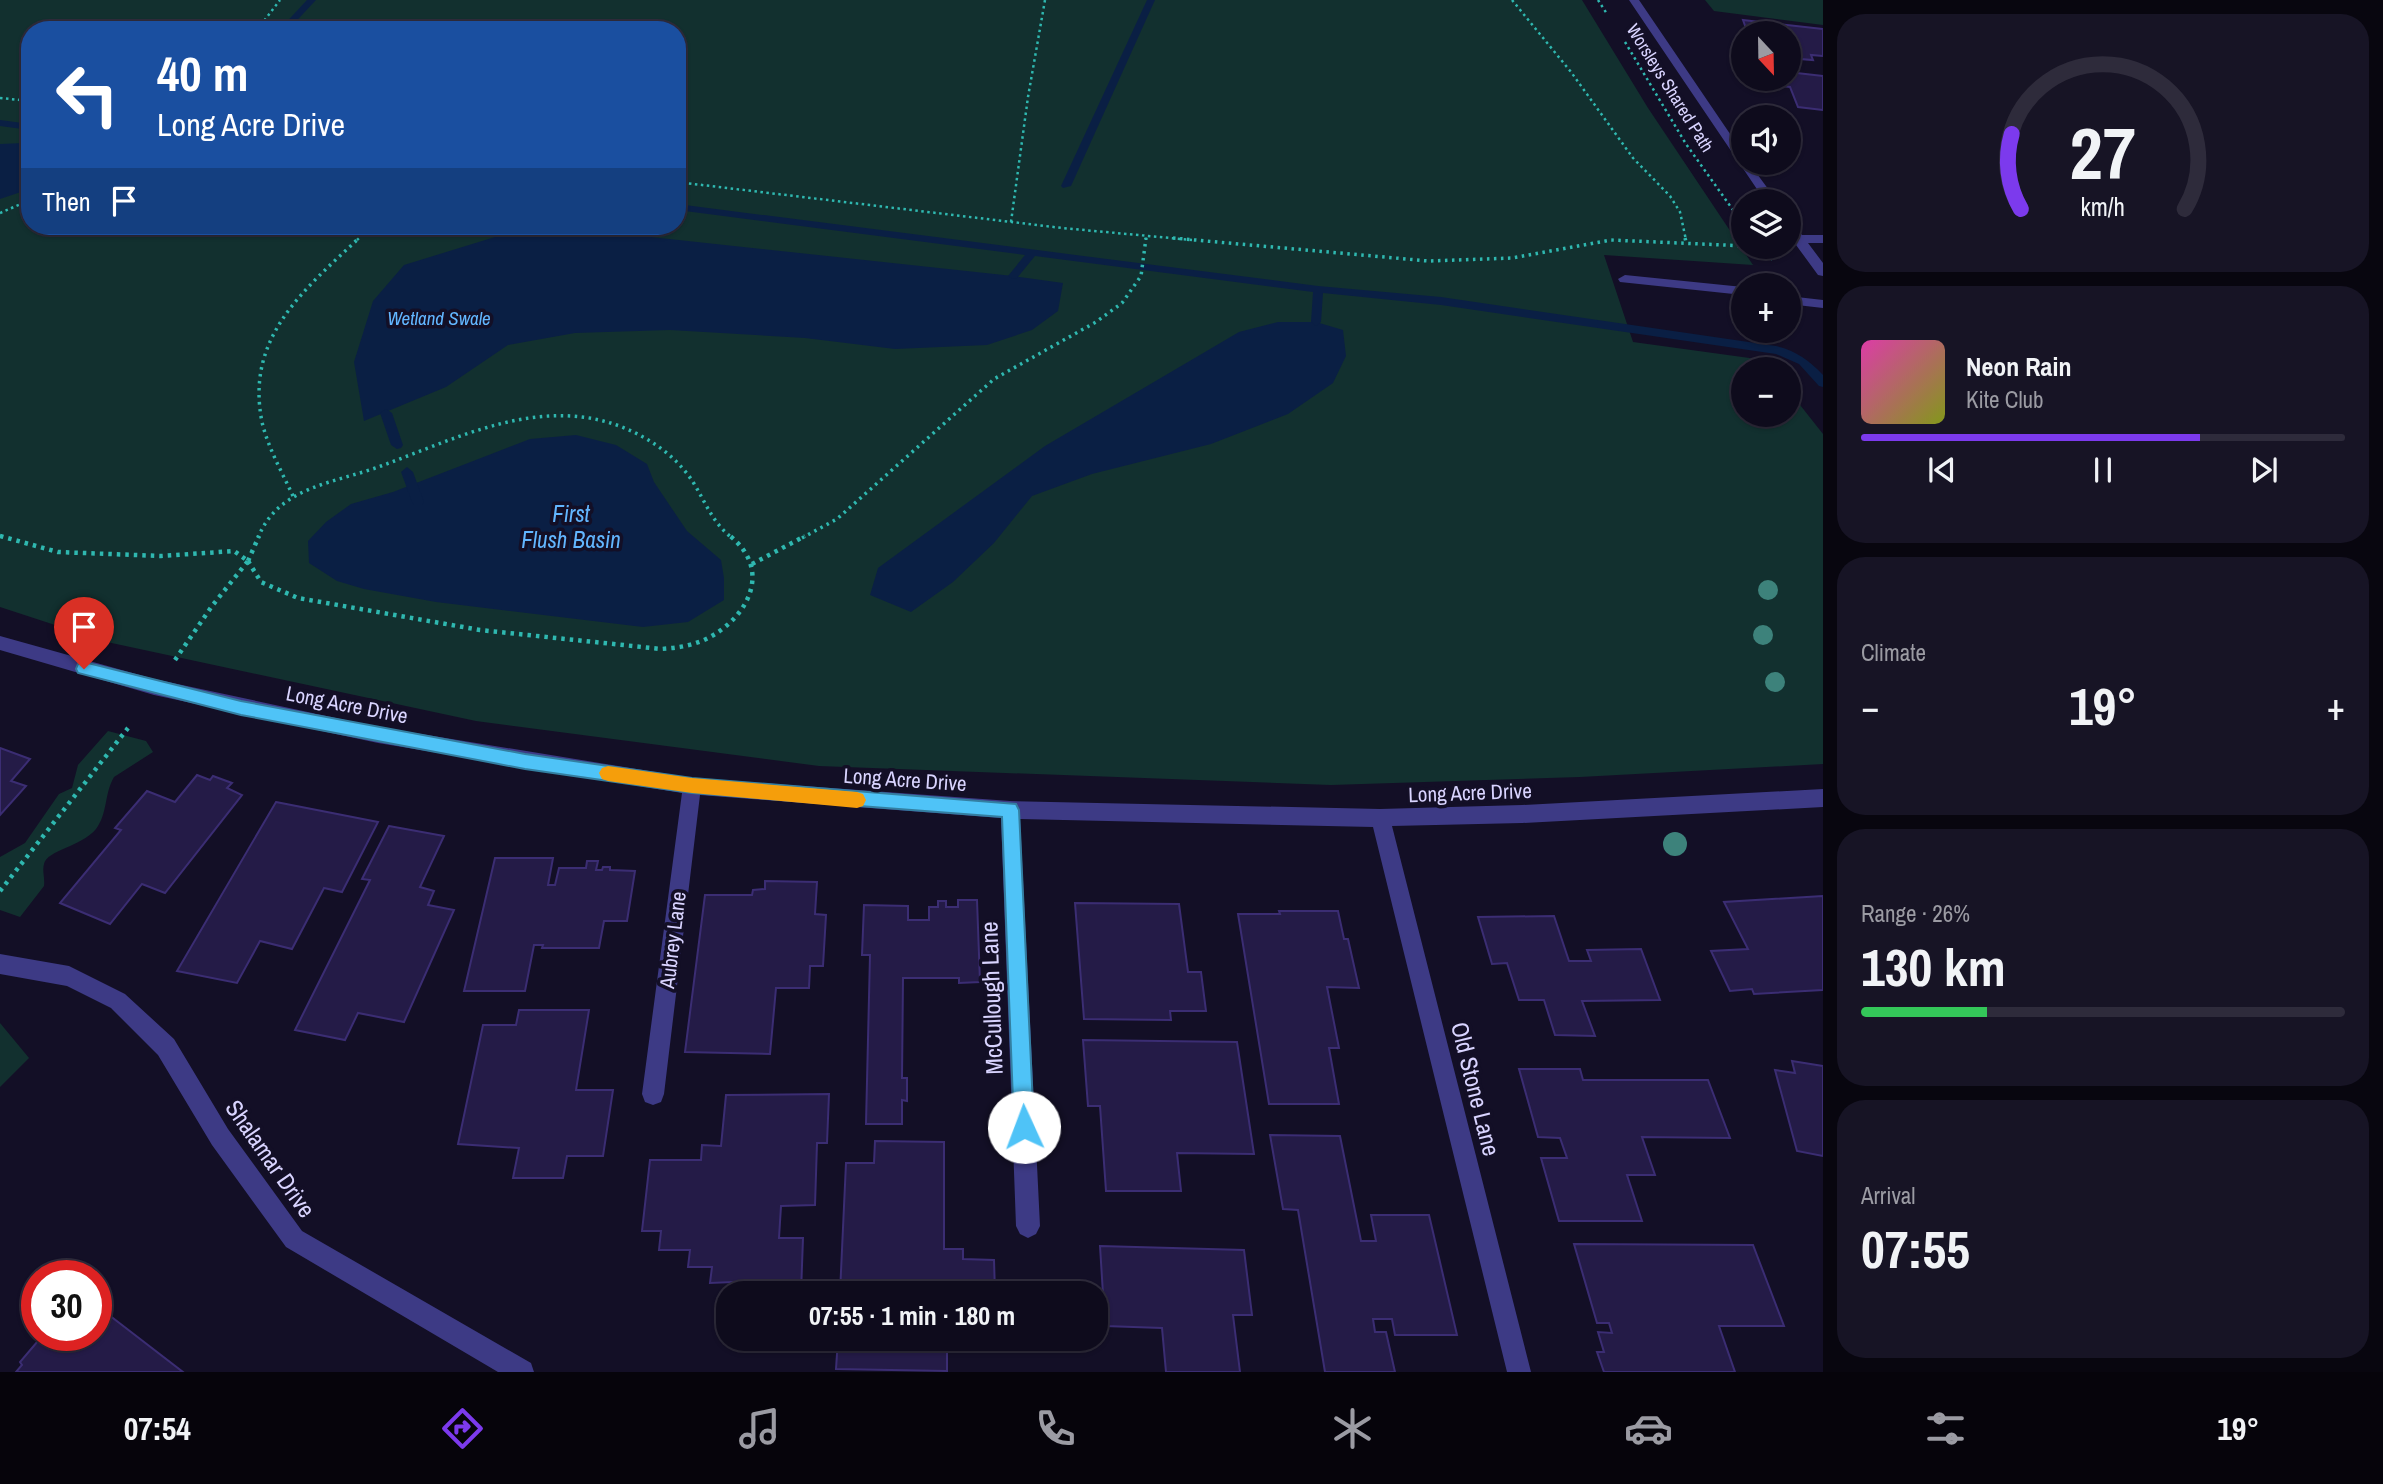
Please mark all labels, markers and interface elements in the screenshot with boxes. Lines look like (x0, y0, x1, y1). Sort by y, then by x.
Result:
street label: Worsleys Shared Path (1621, 19, 1720, 157)
north arrow (1731, 21, 1801, 91)
map controls (1731, 21, 1801, 427)
text: 40 m (157, 40, 249, 106)
icon: left (42, 49, 133, 140)
text: Long Acre Drive (157, 103, 345, 146)
text: 27 (2070, 104, 2136, 202)
button: sound (1731, 105, 1801, 175)
icon: arrive (105, 182, 143, 220)
text: Then (42, 184, 91, 219)
button: layers (1731, 189, 1801, 259)
text: km/h (2081, 190, 2125, 224)
button: + (1731, 273, 1801, 343)
water label: Wetland Swale (387, 305, 491, 331)
text: Neon Rain (1966, 349, 2071, 384)
button: − (1731, 357, 1801, 427)
text: Kite Club (1966, 384, 2044, 415)
icon: previous (1923, 451, 1961, 489)
icon: pause (2084, 451, 2122, 489)
icon: next (2245, 451, 2283, 489)
water label: First Flush Basin (521, 498, 621, 555)
pin (54, 597, 114, 669)
icon: arrive (65, 608, 103, 646)
text: Climate (1861, 637, 1926, 668)
text: 19° (2069, 671, 2137, 741)
street label: Long Acre Drive (284, 678, 410, 731)
text: − (1861, 681, 1879, 732)
text: + (2327, 681, 2345, 732)
street label: Long Acre Drive (842, 761, 968, 798)
street label: Long Acre Drive (1408, 776, 1532, 809)
street label: Aubrey Lane (652, 890, 693, 991)
text: Range · 26% (1861, 898, 1970, 929)
street label: McCullough Lane (972, 921, 1010, 1075)
text: 130 km (1861, 932, 2006, 1002)
street label: Old Stone Lane (1444, 1019, 1508, 1159)
position arrow (987, 1090, 1061, 1164)
street label: Shalamar Drive (219, 1093, 323, 1224)
text: Arrival (1861, 1180, 1916, 1211)
text: 07:55 (1861, 1214, 1970, 1284)
speed limit sign: 30 (21, 1260, 112, 1351)
text: 07:55 · 1 min · 180 m (809, 1298, 1015, 1333)
icon: directions (438, 1404, 487, 1453)
icon: music (735, 1404, 784, 1453)
icon: phone (1031, 1404, 1080, 1453)
icon: climate (1328, 1404, 1377, 1453)
icon: car (1624, 1404, 1673, 1453)
icon: filters (1921, 1404, 1970, 1453)
text: 07:54 (124, 1407, 191, 1450)
text: 19° (2217, 1407, 2259, 1450)

